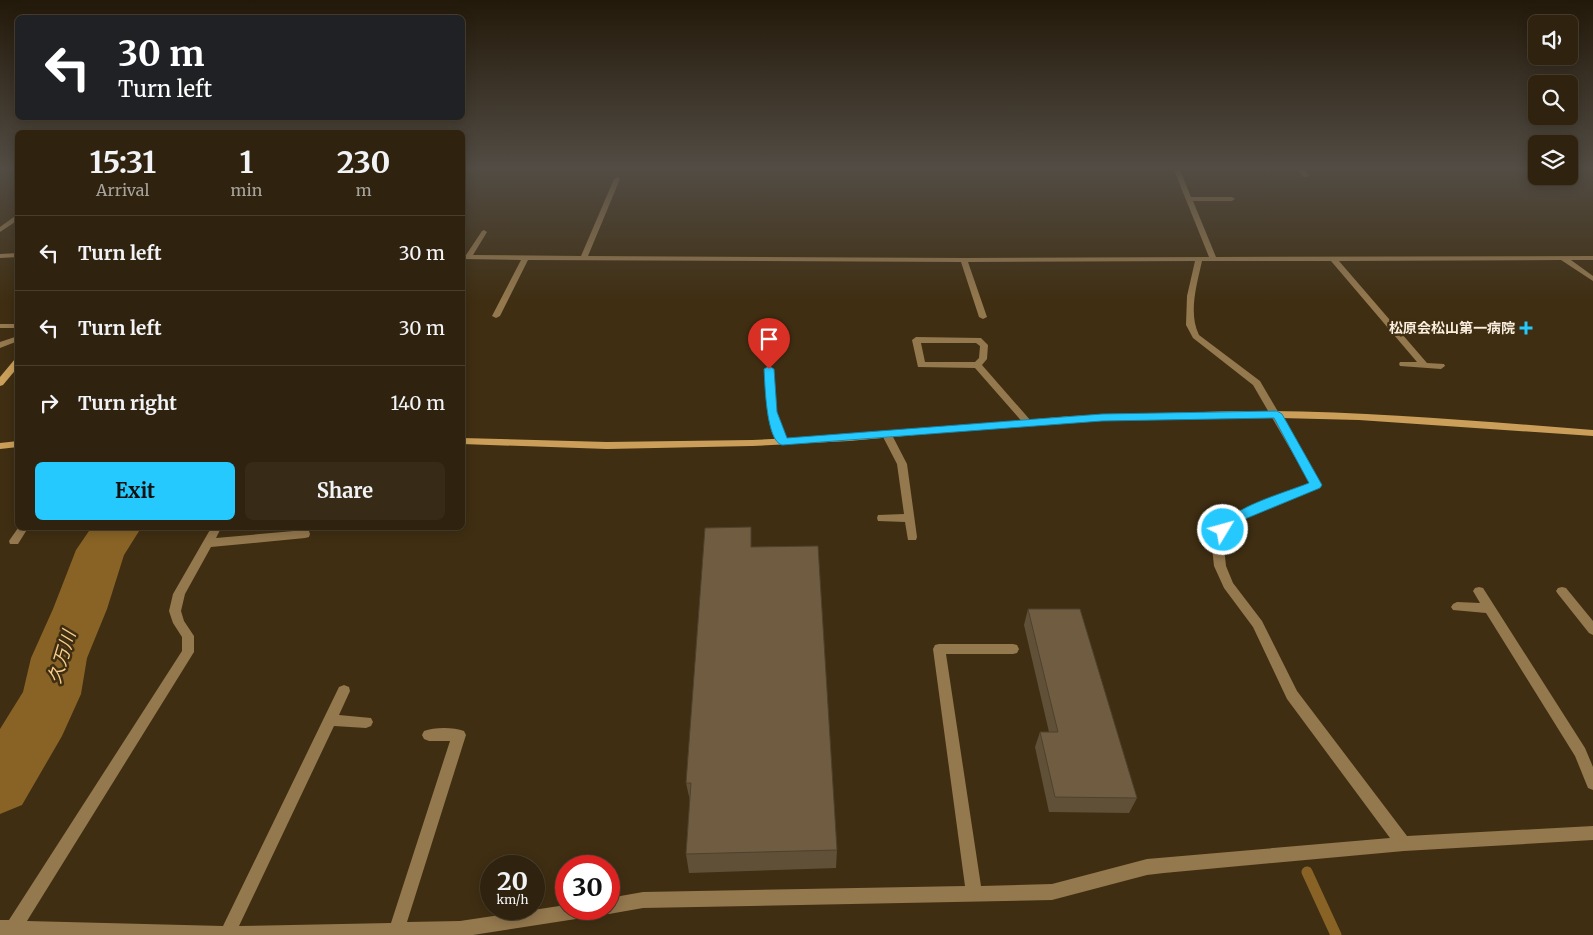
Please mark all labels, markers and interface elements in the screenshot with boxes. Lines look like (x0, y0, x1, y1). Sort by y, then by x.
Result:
map controls (1528, 15, 1578, 185)
button: sound (1528, 15, 1578, 65)
text: 30 m (118, 32, 204, 76)
icon: left (35, 35, 100, 100)
text: Turn left (118, 75, 212, 103)
button: search (1528, 75, 1578, 125)
button: layers (1528, 135, 1578, 185)
text: 15:31 (90, 143, 156, 181)
text: 1 (239, 143, 253, 181)
text: 230 (337, 143, 390, 181)
text: Arrival (96, 180, 150, 200)
text: min (231, 180, 262, 200)
text: m (356, 180, 372, 200)
icon: left (35, 239, 63, 267)
text: Turn left (78, 241, 162, 265)
text: 30 m (399, 241, 445, 265)
icon: left (35, 314, 63, 342)
text: Turn left (78, 316, 162, 340)
text: 30 m (399, 316, 445, 340)
pin (748, 318, 790, 369)
place label: 松原会松山第一病院 (1389, 319, 1515, 337)
marker: 松原会松山第一病院 (1519, 321, 1533, 335)
icon: arrive (755, 325, 783, 353)
icon: right (35, 389, 63, 417)
text: Turn right (78, 391, 177, 415)
text: 140 m (390, 391, 445, 415)
button: Exit (35, 462, 235, 520)
button: Share (245, 462, 445, 520)
position arrow (1196, 503, 1248, 555)
water label: 久万川 (43, 626, 81, 686)
speed limit sign: 30 (555, 855, 620, 920)
text: 20 (497, 865, 528, 897)
text: km/h (497, 892, 528, 907)

